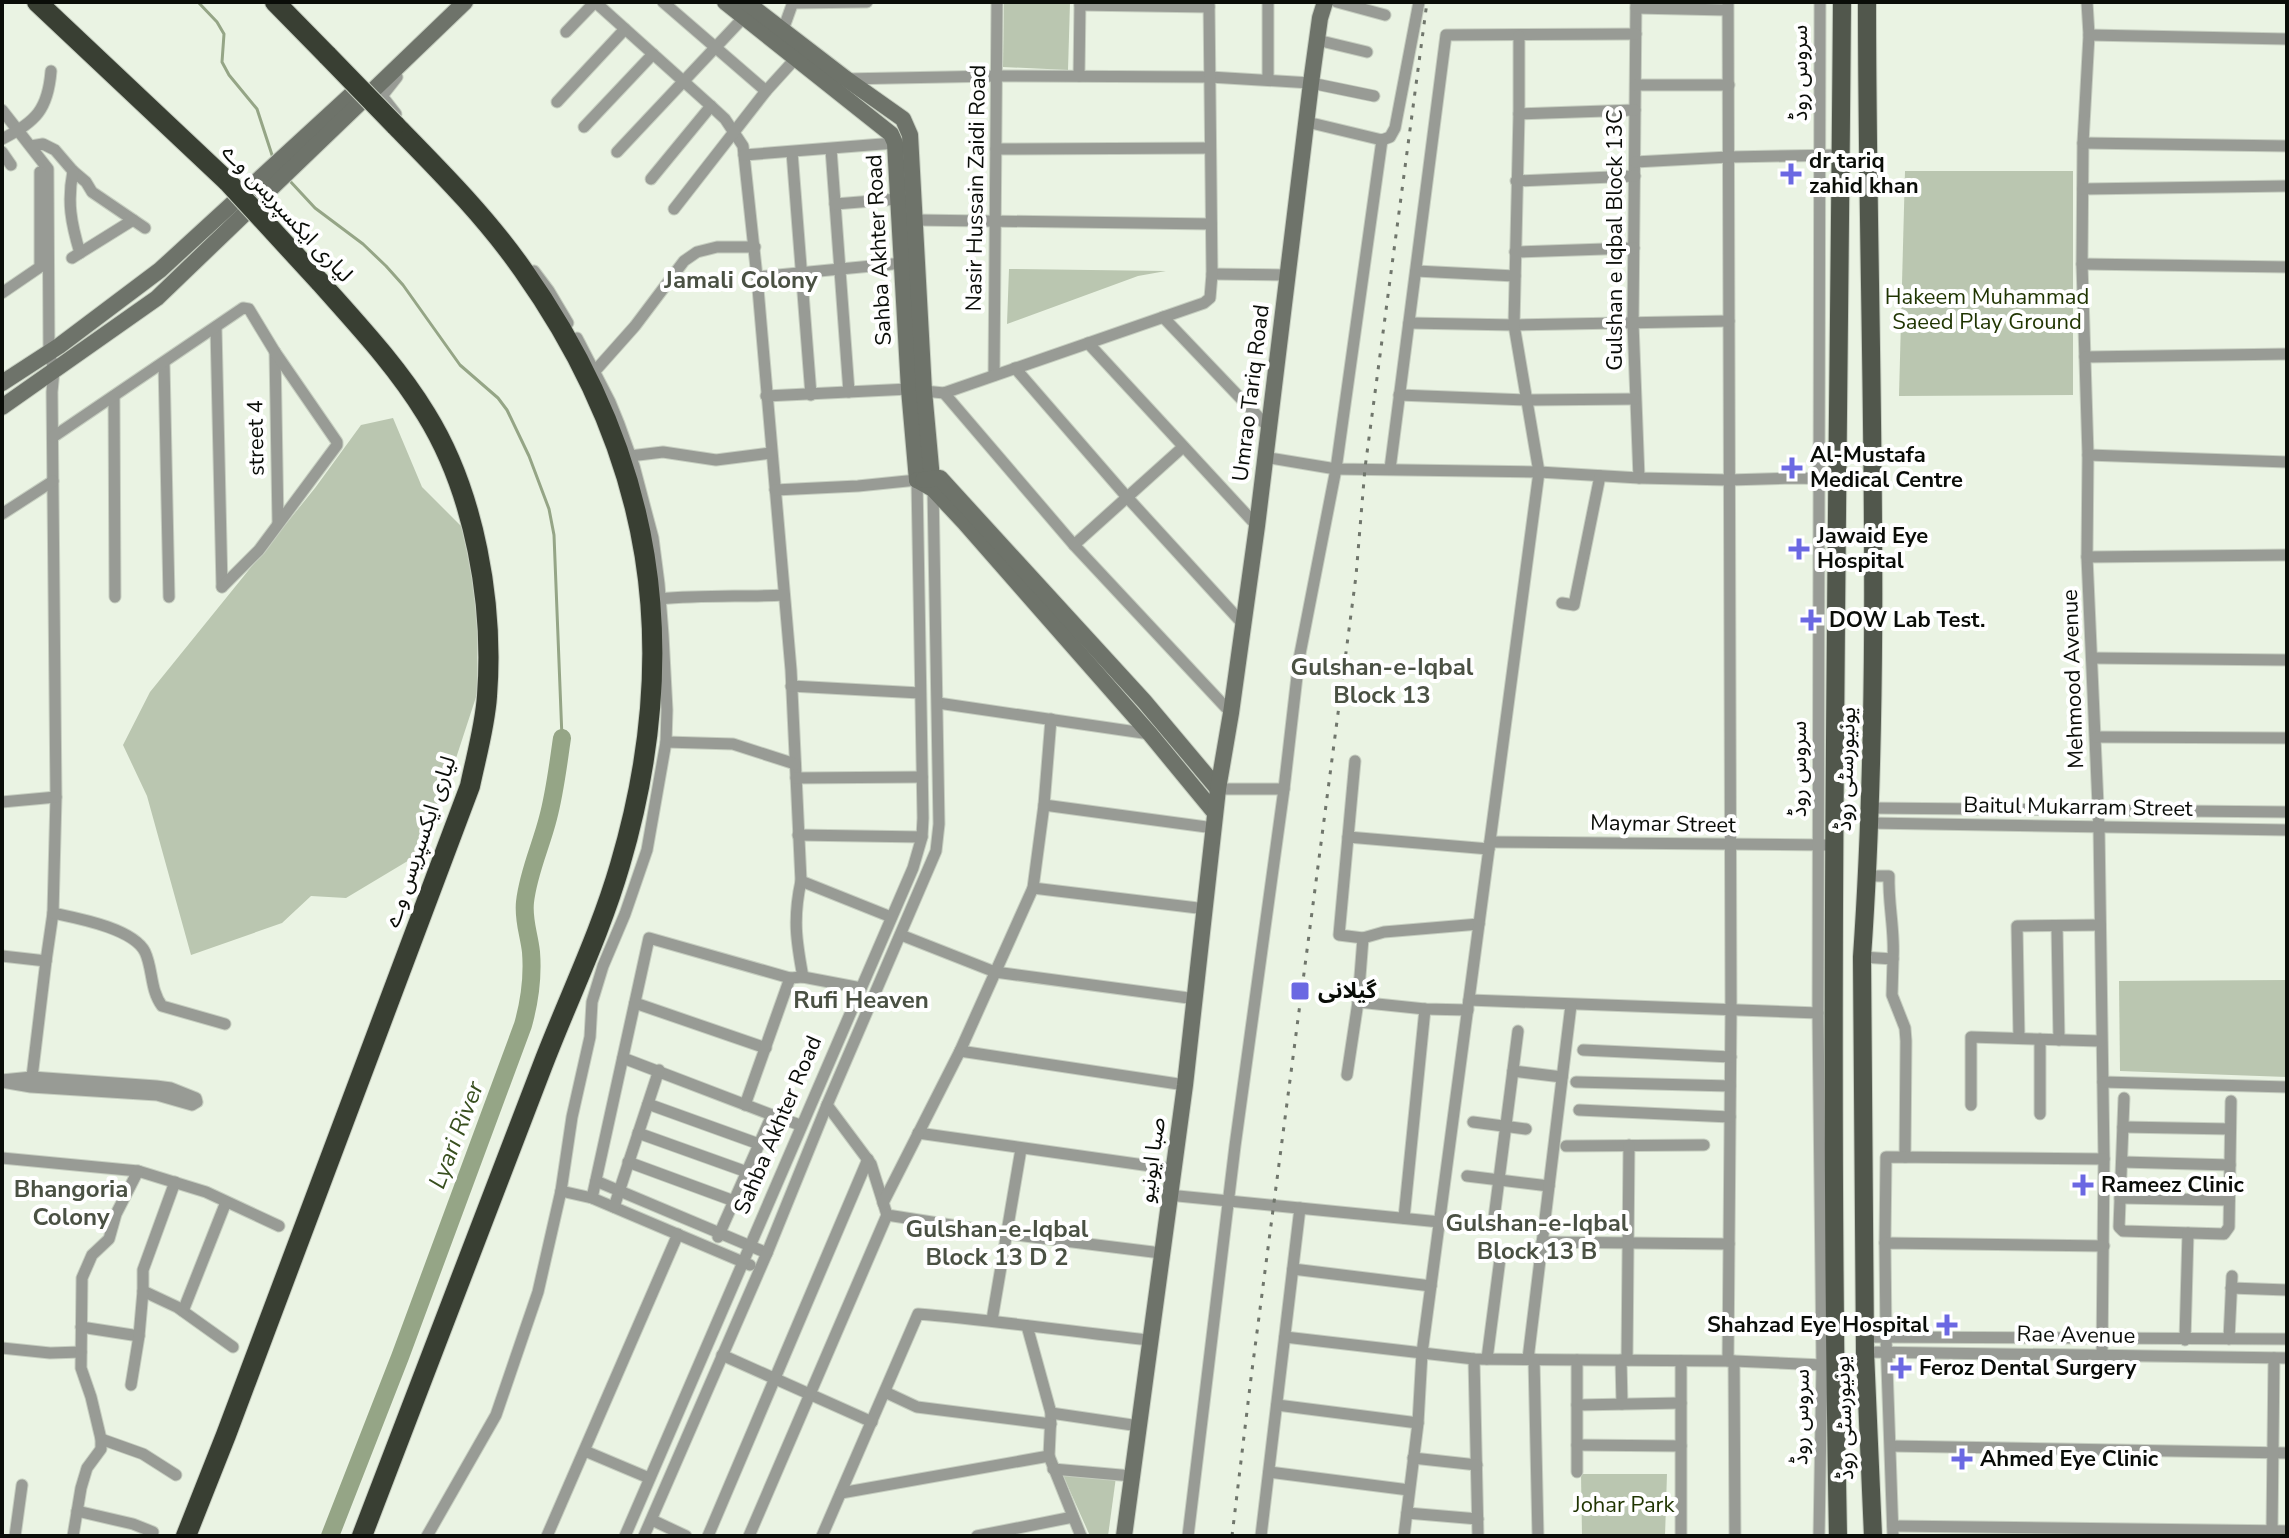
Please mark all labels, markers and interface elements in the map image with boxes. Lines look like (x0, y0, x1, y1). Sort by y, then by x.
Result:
street label: سروس روڈ (1785, 25, 1815, 121)
street label: Nasir Hussain Zaidi Road (959, 64, 993, 312)
street label: Gulshan e Iqbal Block 13C (1600, 109, 1630, 371)
street label: لیاری ایکسپریس وے (215, 137, 359, 289)
place label: dr tariq zahid khan (1809, 146, 1919, 201)
street label: Sahba Akhter Road (859, 154, 899, 346)
marker: dr tariq zahid khan (1780, 163, 1802, 185)
district label: Jamali Colony (663, 264, 818, 296)
park label: Hakeem Muhammad Saeed Play Ground (1885, 282, 2089, 337)
street label: Umrao Tariq Road (1225, 303, 1277, 483)
street label: street 4 (240, 400, 272, 476)
place label: Al-Mustafa Medical Centre (1810, 440, 1963, 495)
marker: Al-Mustafa Medical Centre (1781, 457, 1803, 479)
place label: Jawaid Eye Hospital (1816, 521, 1928, 576)
marker: Jawaid Eye Hospital (1788, 538, 1810, 560)
street label: Mehmood Avenue (2055, 589, 2091, 769)
place label: DOW Lab Test. (1829, 605, 1985, 635)
marker: DOW Lab Test. (1800, 609, 1822, 631)
district label: Gulshan-e-Iqbal Block 13 (1291, 651, 1474, 711)
street label: یونیورسٹی روڈ (1829, 706, 1863, 832)
street label: سروس روڈ (1784, 721, 1814, 817)
street label: لیاری ایکسپریس وے (377, 752, 463, 932)
street label: Baitul Mukarram Street (1963, 790, 2193, 824)
street label: Maymar Street (1590, 808, 1736, 840)
place label: گیلانی (1318, 976, 1378, 1006)
marker: گیلانی (1289, 980, 1311, 1002)
district label: Rufi Heaven (793, 984, 929, 1016)
street label: Sahba Akhter Road (727, 1031, 829, 1219)
water label: Lyari River (421, 1076, 492, 1193)
street label: صبا ایونیو (1131, 1115, 1173, 1205)
place label: Rameez Clinic (2101, 1170, 2244, 1200)
district label: Bhangoria Colony (14, 1173, 128, 1233)
marker: Rameez Clinic (2072, 1174, 2094, 1196)
district label: Gulshan-e-Iqbal Block 13 B (1446, 1207, 1629, 1267)
district label: Gulshan-e-Iqbal Block 13 D 2 (906, 1213, 1089, 1273)
place label: Shahzad Eye Hospital (1707, 1310, 1929, 1340)
marker: Shahzad Eye Hospital (1936, 1314, 1958, 1336)
street label: Rae Avenue (2016, 1319, 2136, 1351)
place label: Feroz Dental Surgery (1919, 1353, 2137, 1383)
street label: یونیورسٹی روڈ (1827, 1355, 1861, 1481)
marker: Feroz Dental Surgery (1890, 1357, 1912, 1379)
street label: سروس روڈ (1785, 1369, 1817, 1465)
place label: Ahmed Eye Clinic (1980, 1444, 2159, 1474)
marker: Ahmed Eye Clinic (1951, 1448, 1973, 1470)
park label: Johar Park (1573, 1490, 1675, 1520)

